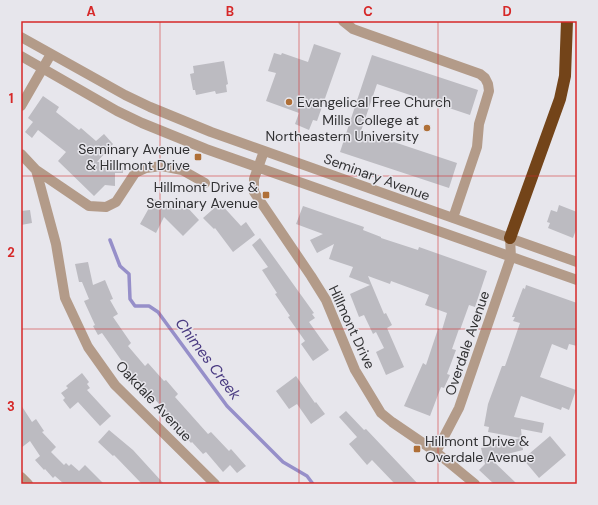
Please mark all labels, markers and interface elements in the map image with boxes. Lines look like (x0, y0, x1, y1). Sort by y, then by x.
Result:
text: A (86, 3, 96, 20)
text: B (226, 3, 234, 20)
text: C (363, 3, 373, 20)
text: D (502, 3, 512, 20)
text: 1 (9, 90, 13, 107)
place label: Evangelical Free Church (297, 93, 451, 111)
marker: Evangelical Free Church (284, 97, 294, 107)
place label: Mills College at Northeastern University (265, 111, 419, 145)
marker: Mills College at Northeastern University (422, 123, 432, 133)
place label: Seminary Avenue & Hillmont Drive (78, 140, 190, 174)
street label: Seminary Avenue (321, 149, 433, 205)
marker: Seminary Avenue & Hillmont Drive (193, 152, 203, 162)
place label: Hillmont Drive & Seminary Avenue (146, 178, 258, 212)
marker: Hillmont Drive & Seminary Avenue (261, 190, 271, 200)
text: 2 (7, 244, 15, 261)
street label: Hillmont Drive (325, 282, 379, 372)
street label: Overdale Avenue (441, 288, 493, 398)
water label: Chimes Creek (171, 314, 246, 404)
street label: Oakdale Avenue (112, 357, 196, 445)
text: 3 (7, 398, 15, 415)
place label: Hillmont Drive & Overdale Avenue (425, 432, 535, 466)
marker: Hillmont Drive & Overdale Avenue (412, 444, 422, 454)

